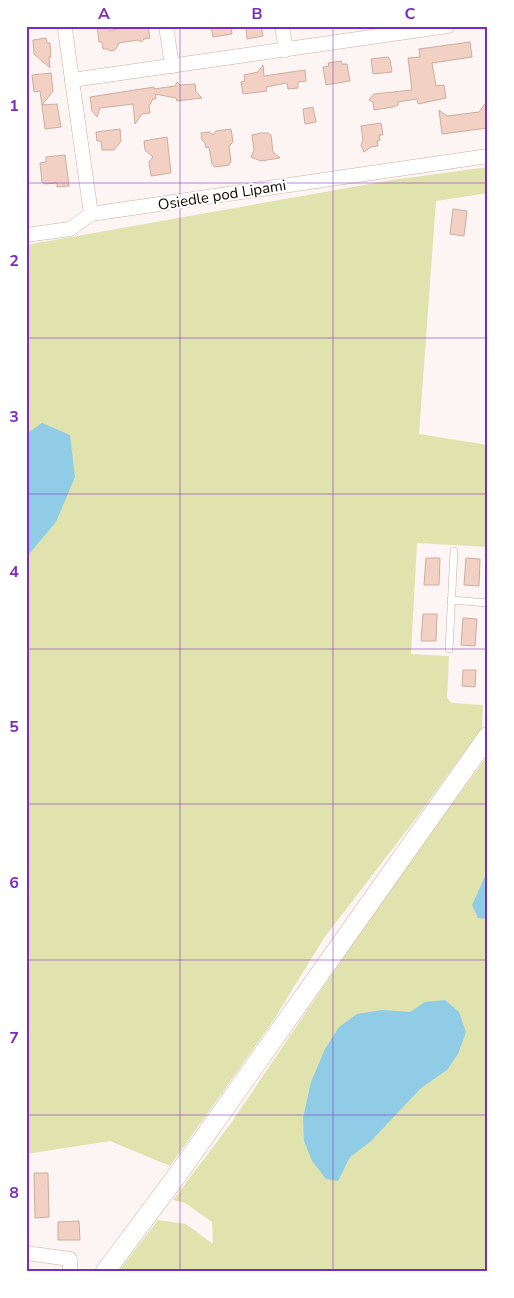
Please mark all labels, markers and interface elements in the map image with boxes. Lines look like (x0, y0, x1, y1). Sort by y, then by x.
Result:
text: A (98, 3, 110, 25)
text: B (251, 3, 263, 25)
text: C (405, 3, 416, 25)
text: 1 (9, 95, 19, 117)
street label: Osiedle pod Lipami (157, 175, 287, 215)
text: 2 (9, 250, 19, 272)
text: 3 (9, 406, 19, 428)
text: 4 (9, 561, 19, 583)
text: 5 (9, 716, 19, 738)
text: 6 (9, 872, 19, 894)
text: 7 (9, 1027, 19, 1049)
text: 8 (9, 1182, 19, 1204)

